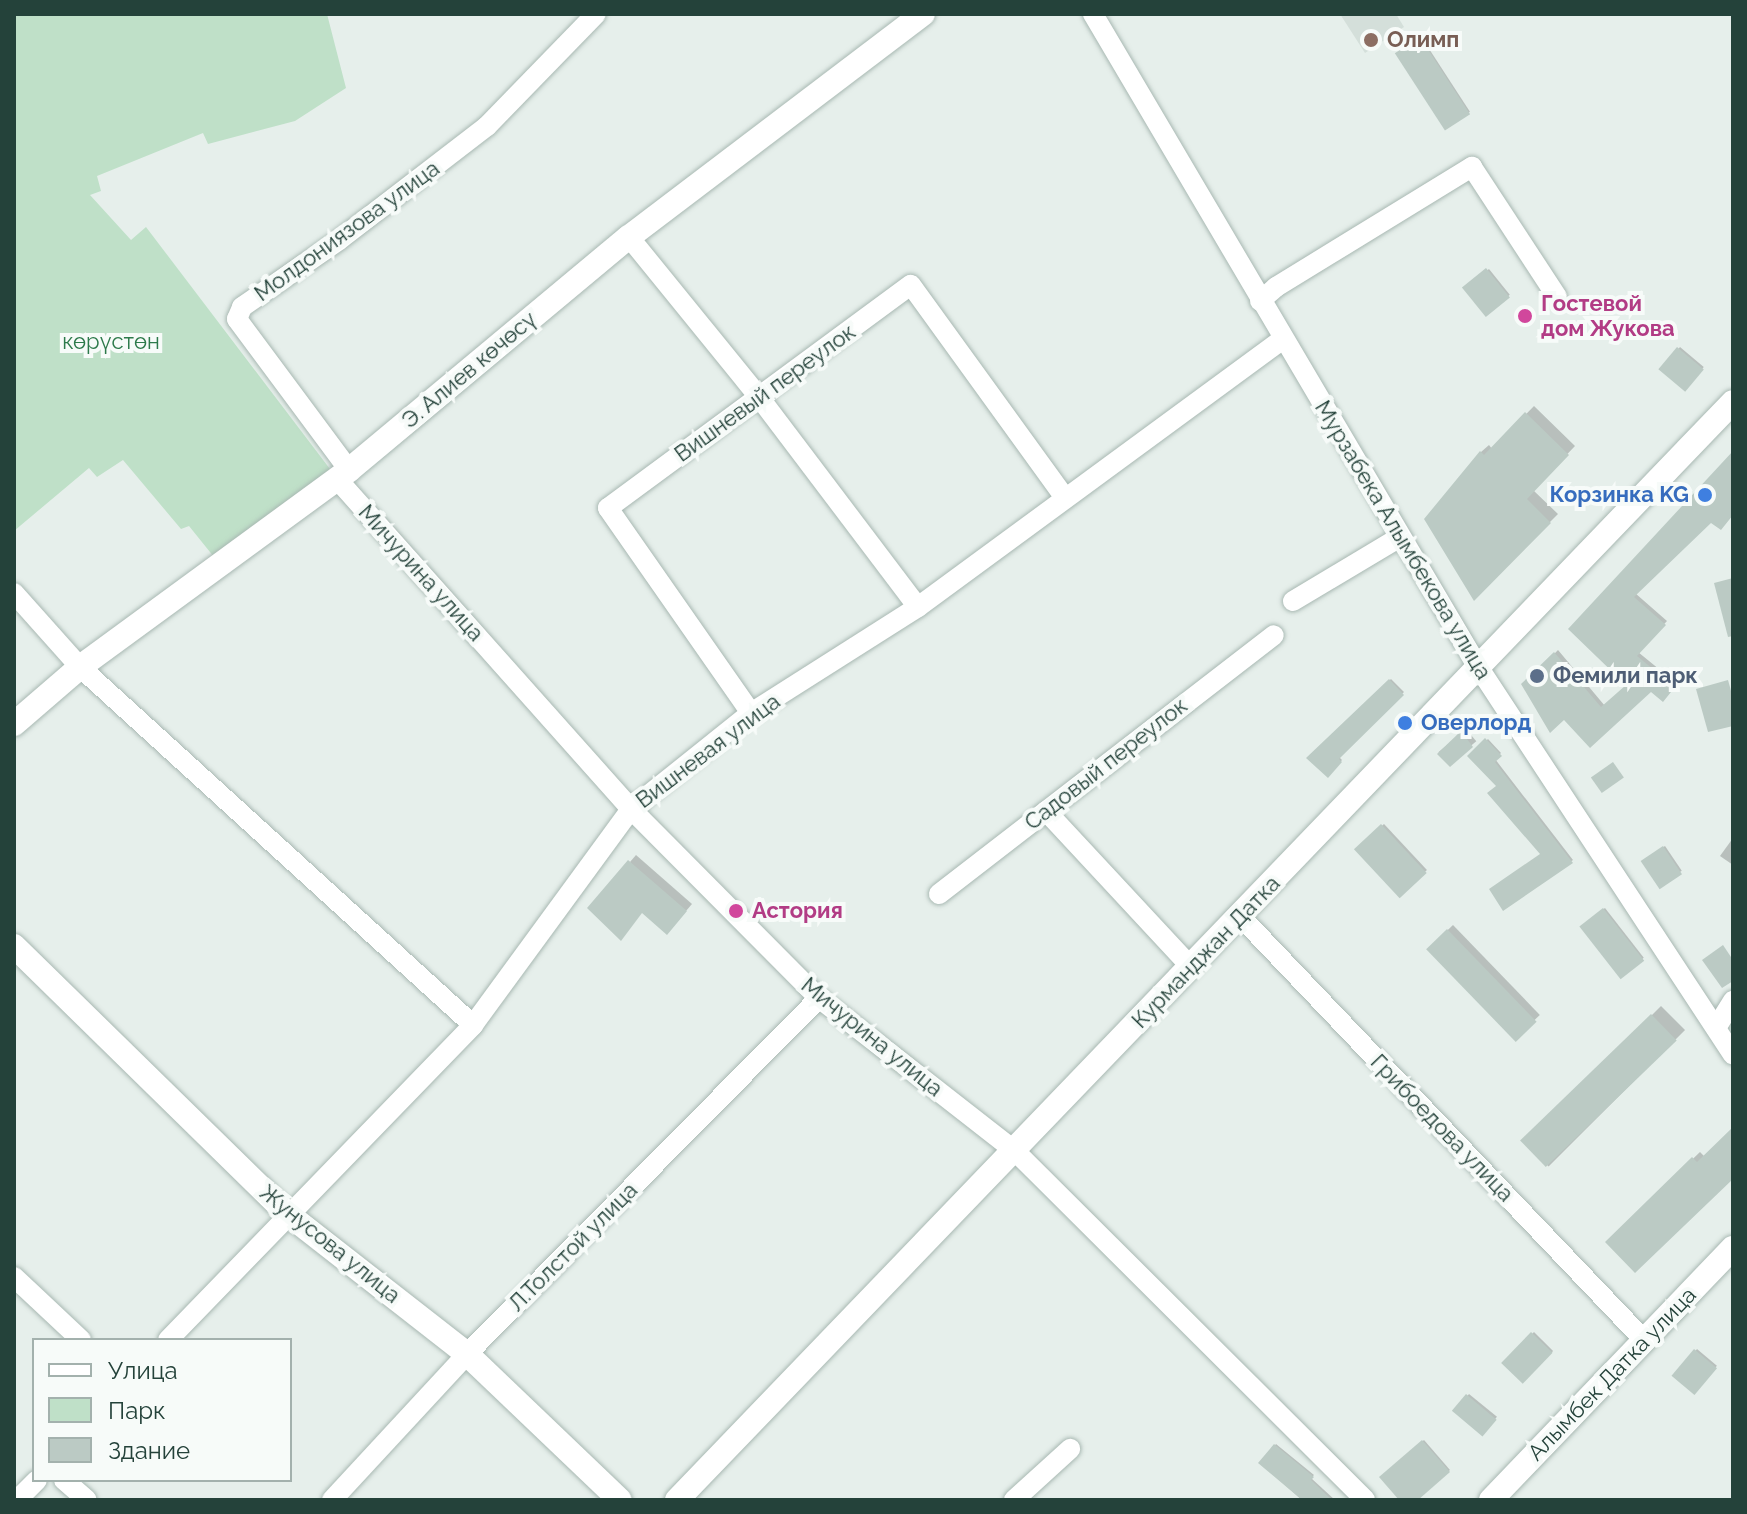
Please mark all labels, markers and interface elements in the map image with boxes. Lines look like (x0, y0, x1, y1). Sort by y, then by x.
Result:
place label: Олимп (1387, 27, 1459, 53)
marker: Олимп (1362, 31, 1380, 49)
street label: Молдониязова улица (249, 155, 445, 307)
place label: Гостевой дом Жукова (1541, 290, 1675, 342)
street label: Э. Алиев көчөсү (396, 306, 542, 434)
marker: Гостевой дом Жукова (1516, 307, 1534, 325)
street label: Вишневый переулок (669, 319, 861, 467)
park label: көрүстөн (62, 329, 160, 355)
street label: Мурзабека Алымбекова улица (1309, 395, 1497, 685)
place label: Корзинка KG (1550, 482, 1689, 508)
marker: Корзинка KG (1696, 486, 1714, 504)
street label: Мичурина улица (353, 499, 489, 647)
place label: Фемили парк (1553, 663, 1698, 689)
marker: Фемили парк (1528, 667, 1546, 685)
street label: Вишневая улица (631, 688, 785, 814)
street label: Садовый переулок (1020, 692, 1192, 836)
place label: Оверлорд (1421, 710, 1531, 736)
marker: Оверлорд (1396, 714, 1414, 732)
street label: Курманджан Датка (1126, 870, 1286, 1034)
place label: Астория (752, 898, 843, 924)
marker: Астория (727, 902, 745, 920)
street label: Мичурина улица (796, 972, 948, 1102)
street label: Грибоедова улица (1365, 1049, 1519, 1207)
street label: Л.Толстой улица (503, 1177, 643, 1317)
street label: Жунусова улица (254, 1179, 406, 1309)
street label: Алымбек Датка улица (1522, 1282, 1702, 1466)
legend (32, 1338, 292, 1482)
text: Улица (108, 1356, 178, 1385)
text: Парк (108, 1396, 166, 1425)
text: Здание (108, 1436, 190, 1465)

